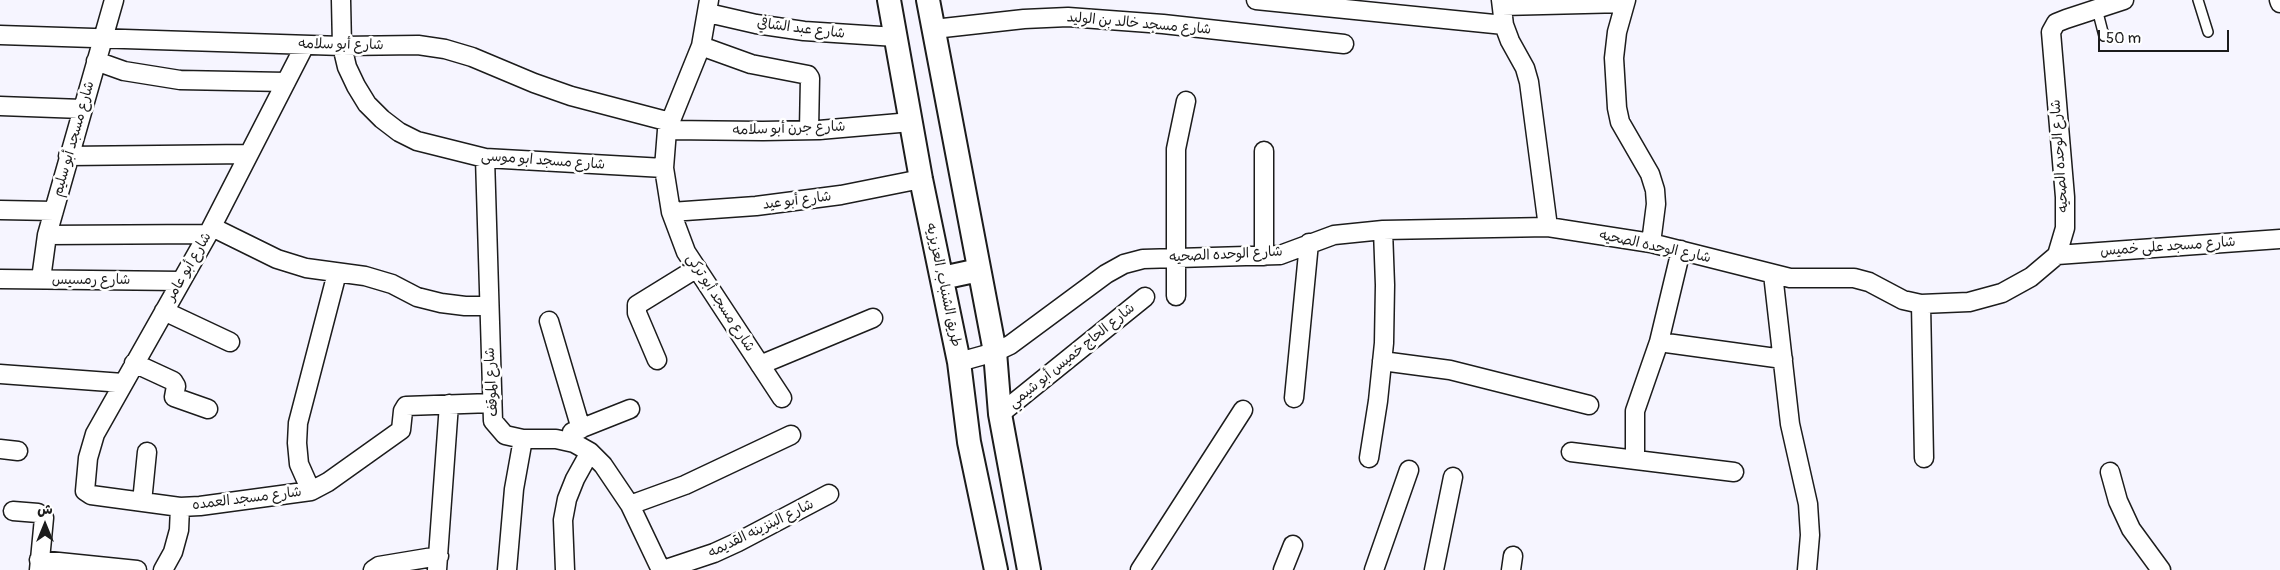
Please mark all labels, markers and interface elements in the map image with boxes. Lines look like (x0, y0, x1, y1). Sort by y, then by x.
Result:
street label: شارع مسجد خالد بن الوليد (1066, 9, 1212, 39)
street label: شارع عبد الشافي (756, 15, 846, 43)
scale bar (2100, 20, 2231, 52)
text: 50 m (2106, 29, 2141, 48)
street label: شارع أبو سلامه (298, 36, 384, 54)
street label: شارع مسجد أبو سليم (49, 79, 99, 199)
street label: شارع الوحده الصحيه (2048, 99, 2072, 213)
street label: شارع جرن أبو سلامه (732, 119, 846, 139)
street label: شارع مسجد ابو موسى (480, 148, 606, 174)
street label: شارع أبو عيد (762, 188, 832, 214)
street label: طريق الشنباب, العزيزيه (922, 222, 964, 348)
street label: شارع الوحده الصحيه (1598, 227, 1712, 267)
street label: شارع أبو عامر (163, 230, 215, 304)
street label: شارع مسجد على خميس (2100, 234, 2236, 260)
street label: شارع الوحده الصحيه (1169, 244, 1283, 266)
street label: شارع مسجد أبو تركي (682, 251, 758, 355)
street label: شارع رمسيس (52, 272, 130, 288)
street label: شارع الحاج خميس أبو شيمي (1006, 300, 1138, 412)
street label: شارع الموقف (482, 347, 502, 417)
street label: شارع مسجد العمده (191, 484, 303, 514)
street label: شارع البنزينه القديمه (705, 496, 817, 562)
north arrow (20, 500, 70, 550)
text: ش (37, 501, 53, 518)

